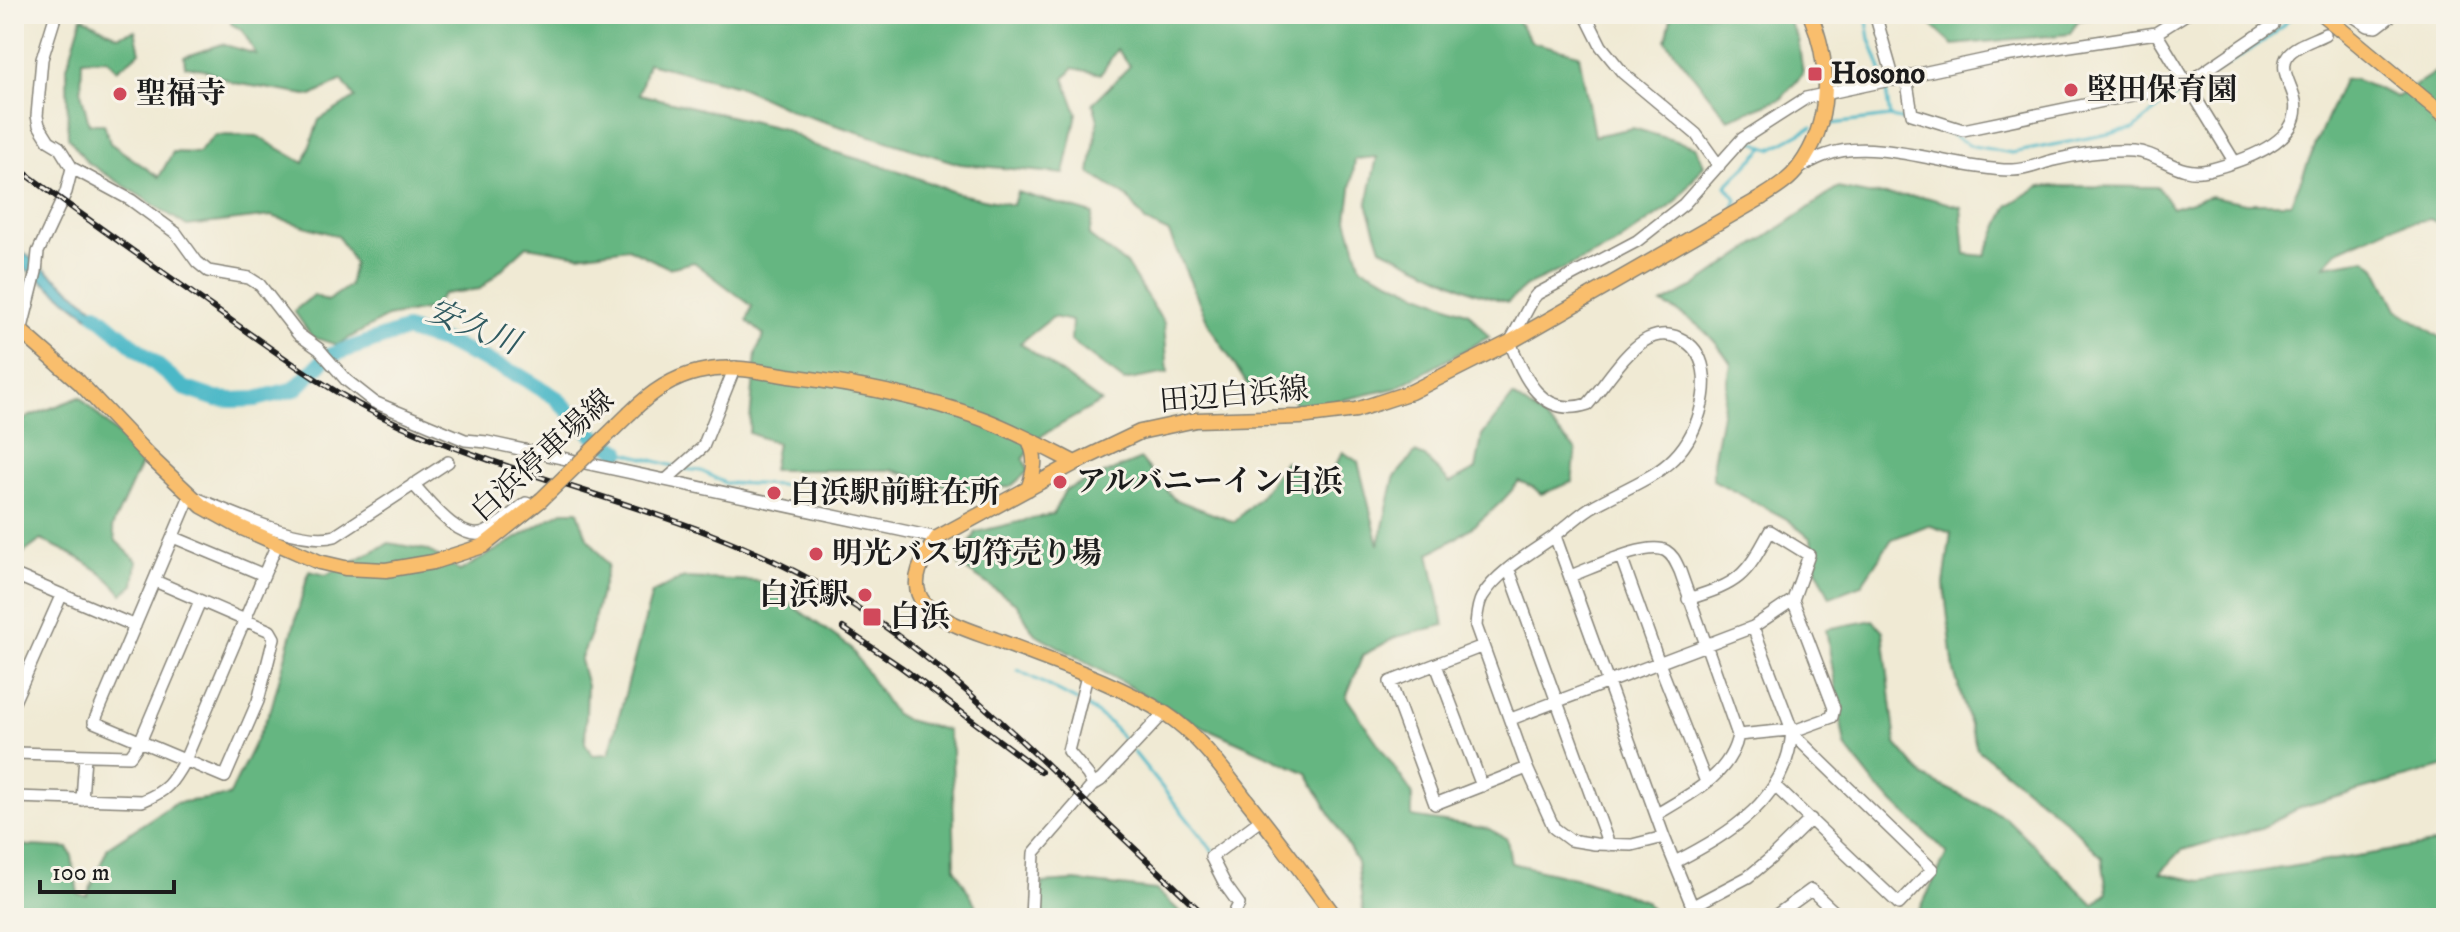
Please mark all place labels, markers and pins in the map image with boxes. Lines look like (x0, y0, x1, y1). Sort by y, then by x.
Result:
place label: Hosono (1831, 56, 1925, 93)
marker: Hosono (1806, 65, 1824, 83)
place label: 堅田保育園 (2087, 72, 2237, 109)
place label: 聖福寺 (136, 76, 226, 113)
marker: 堅田保育園 (2062, 81, 2080, 99)
marker: 聖福寺 (111, 85, 129, 103)
place label: アルバニーイン白浜 (1076, 464, 1343, 501)
marker: アルバニーイン白浜 (1051, 473, 1069, 491)
place label: 白浜駅前駐在所 (790, 475, 1000, 512)
marker: 白浜駅前駐在所 (765, 484, 783, 502)
place label: 明光バス切符売り場 (832, 536, 1102, 573)
marker: 明光バス切符売り場 (807, 545, 825, 563)
place label: 白浜駅 (759, 577, 849, 614)
marker: 白浜駅 (856, 586, 874, 604)
place label: 白浜 (890, 599, 950, 636)
marker: 白浜 (861, 606, 883, 628)

